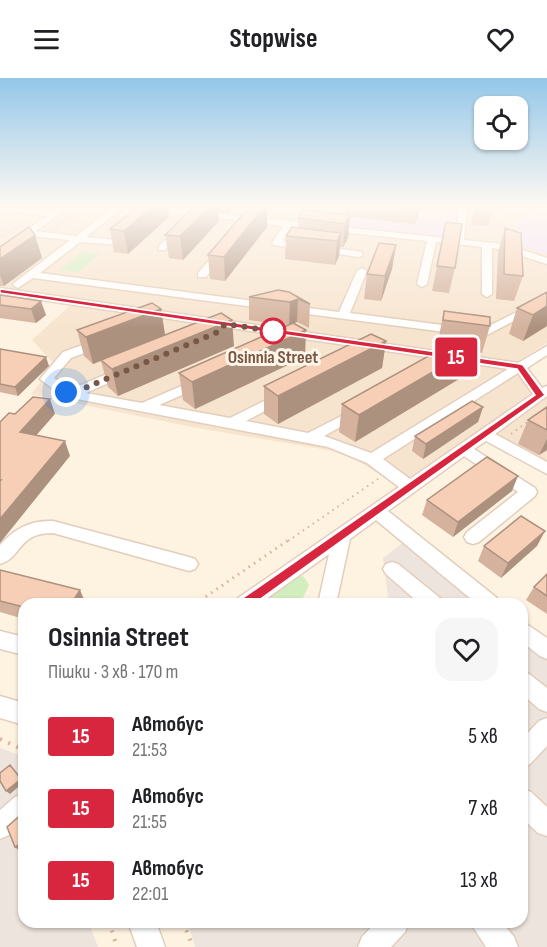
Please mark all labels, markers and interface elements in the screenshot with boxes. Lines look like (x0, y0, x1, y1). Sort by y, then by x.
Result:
icon: menu (30, 23, 63, 56)
text: Stopwise (230, 23, 317, 55)
icon: heart (484, 23, 517, 56)
map controls (474, 96, 528, 150)
button: locate (474, 96, 528, 150)
marker: Osinnia Street (260, 318, 286, 344)
line badge: 15 (429, 338, 483, 376)
text: 15 (447, 345, 465, 370)
place label: Osinnia Street (228, 347, 318, 368)
your location (51, 377, 81, 407)
button: heart (435, 618, 498, 681)
text: Osinnia Street (48, 621, 189, 654)
text: Пішки · 3 хв · 170 m (48, 660, 178, 684)
text: Автобус (132, 711, 204, 738)
text: 5 хв (468, 723, 498, 750)
text: 15 (72, 724, 90, 749)
text: 21:53 (132, 738, 167, 762)
text: Автобус (132, 783, 204, 810)
text: 7 хв (468, 795, 498, 822)
text: 15 (72, 796, 90, 821)
text: 21:55 (132, 810, 167, 834)
text: Автобус (132, 855, 204, 882)
text: 13 хв (460, 867, 498, 894)
text: 15 (72, 868, 90, 893)
text: 22:01 (132, 882, 168, 906)

